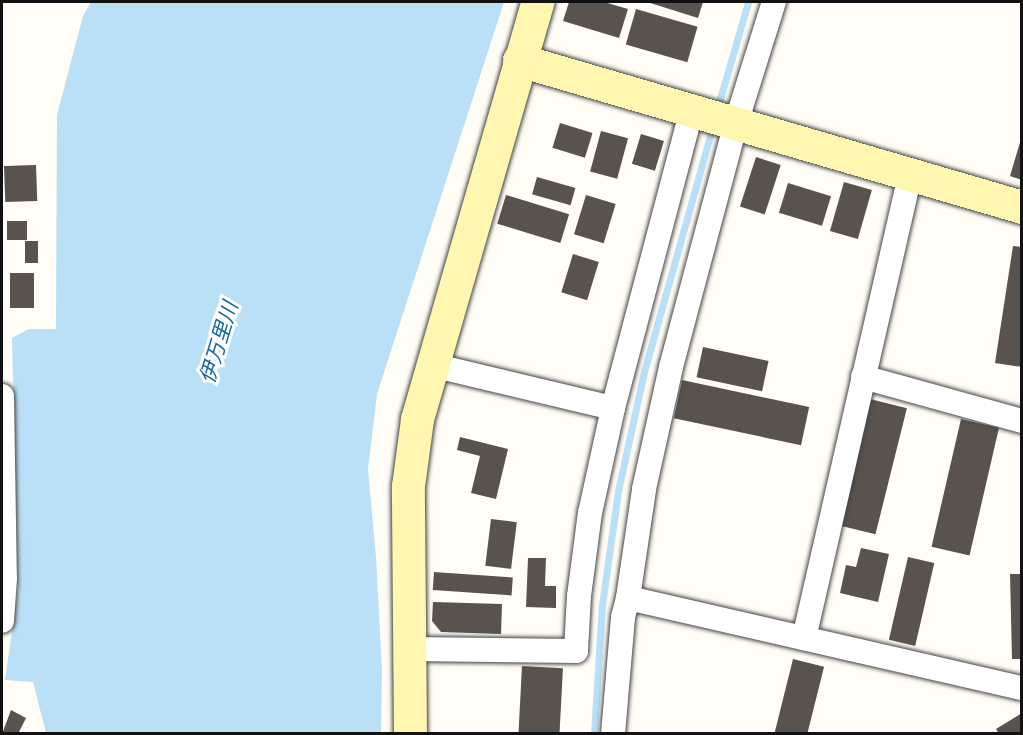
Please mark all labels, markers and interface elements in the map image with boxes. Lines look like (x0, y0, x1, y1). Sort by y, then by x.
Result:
water label: 伊万里川 (193, 298, 241, 386)

